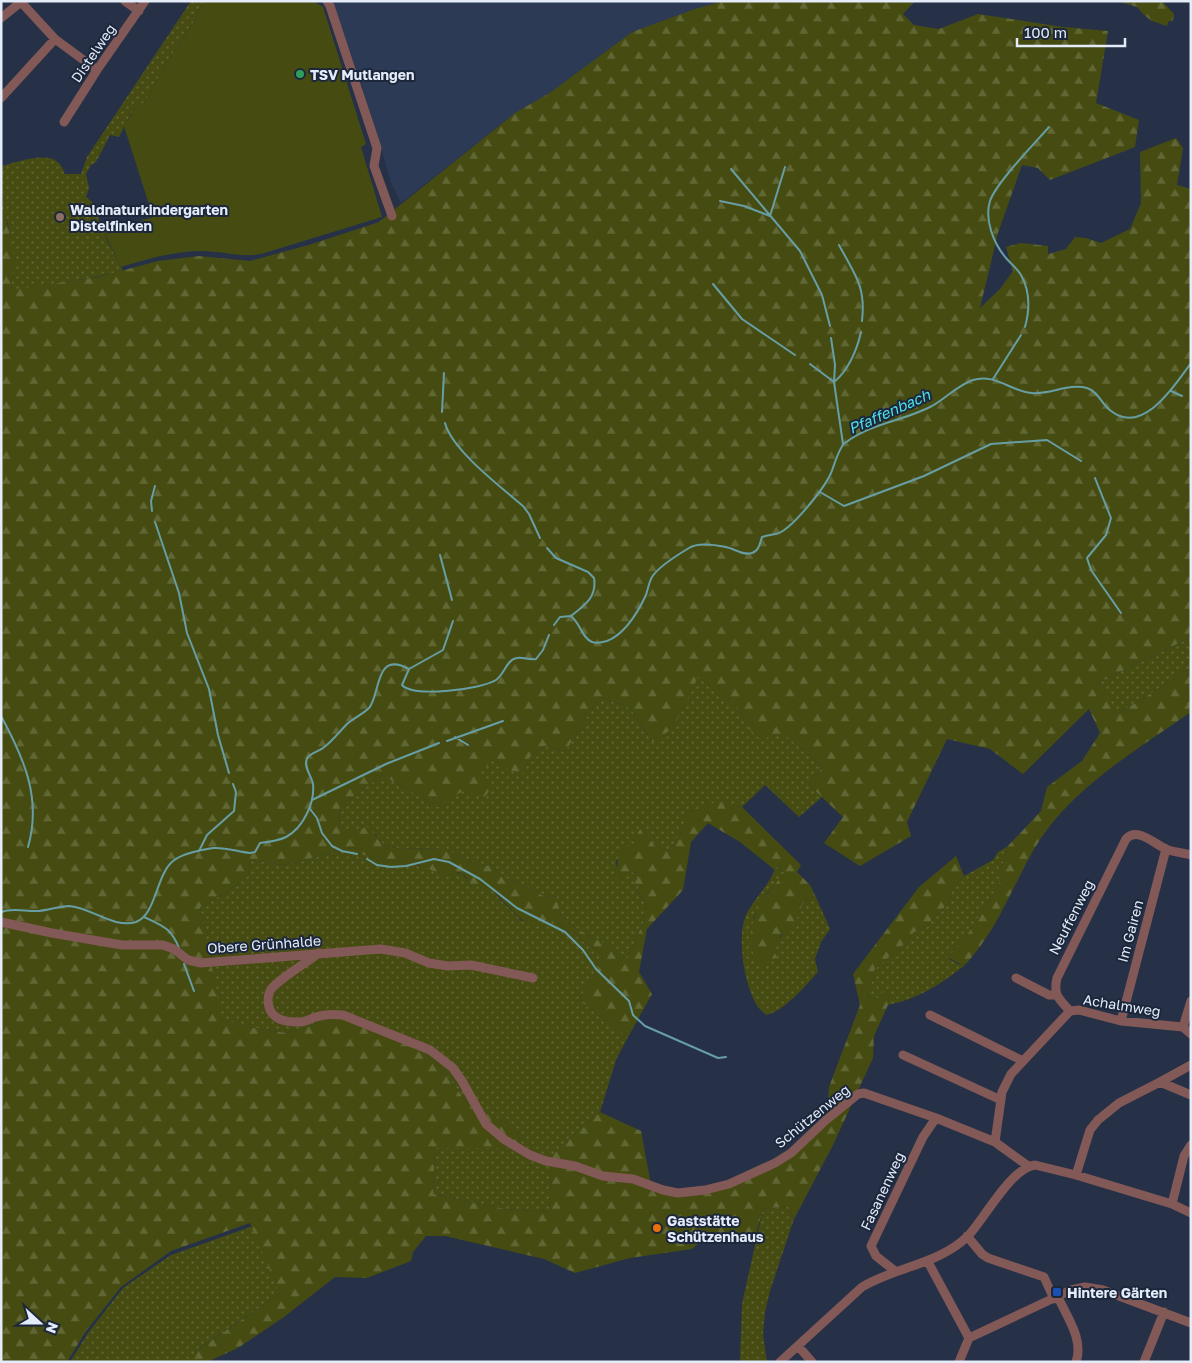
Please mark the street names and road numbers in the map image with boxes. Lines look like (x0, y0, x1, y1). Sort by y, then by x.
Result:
street label: Distelweg (67, 20, 119, 86)
street label: Neuffenweg (1045, 877, 1097, 957)
street label: Im Gairen (1114, 898, 1146, 964)
street label: Obere Grünhalde (207, 932, 321, 956)
street label: Achalmweg (1082, 990, 1162, 1020)
street label: Schützenweg (771, 1081, 853, 1151)
street label: Fasanenweg (856, 1149, 908, 1233)

